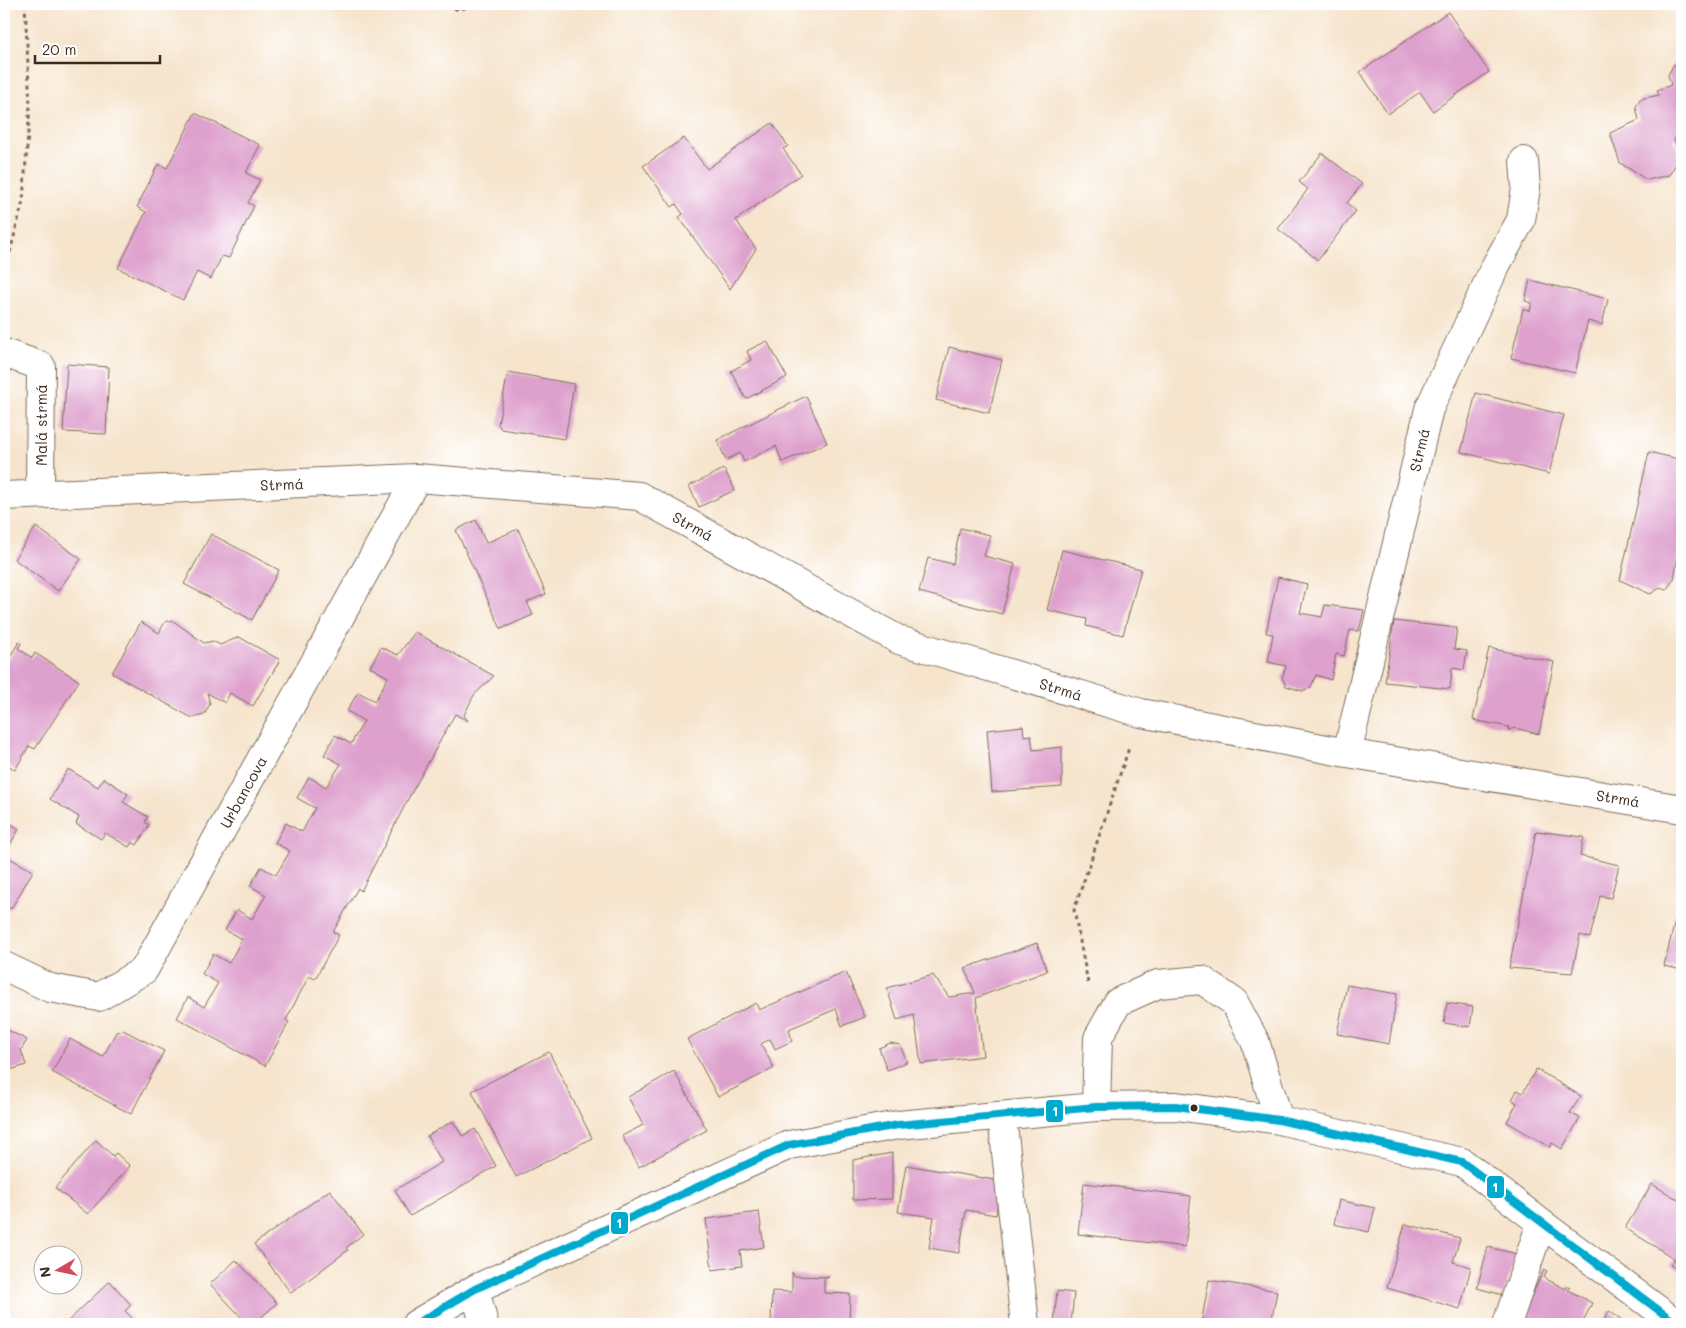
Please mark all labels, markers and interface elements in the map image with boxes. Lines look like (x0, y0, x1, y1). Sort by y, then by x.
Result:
scale bar (35, 32, 160, 64)
text: 20 m (42, 39, 76, 59)
street label: Malá strmá (31, 384, 51, 466)
street label: Strmá (1404, 426, 1434, 474)
street label: Strmá (260, 473, 304, 495)
street label: Strmá (669, 507, 717, 545)
street label: Strmá (1037, 673, 1085, 705)
street label: Urbancova (215, 752, 271, 832)
street label: Strmá (1595, 785, 1641, 811)
line badge: 1 (1045, 1099, 1064, 1123)
text: 1 (1052, 1101, 1058, 1120)
unlabelled marker (1189, 1103, 1199, 1113)
line badge: 1 (1486, 1175, 1505, 1199)
text: 1 (1492, 1177, 1498, 1196)
line badge: 1 (610, 1211, 629, 1235)
text: 1 (616, 1213, 622, 1232)
north arrow (32, 1246, 82, 1296)
text: N (34, 1265, 55, 1279)

